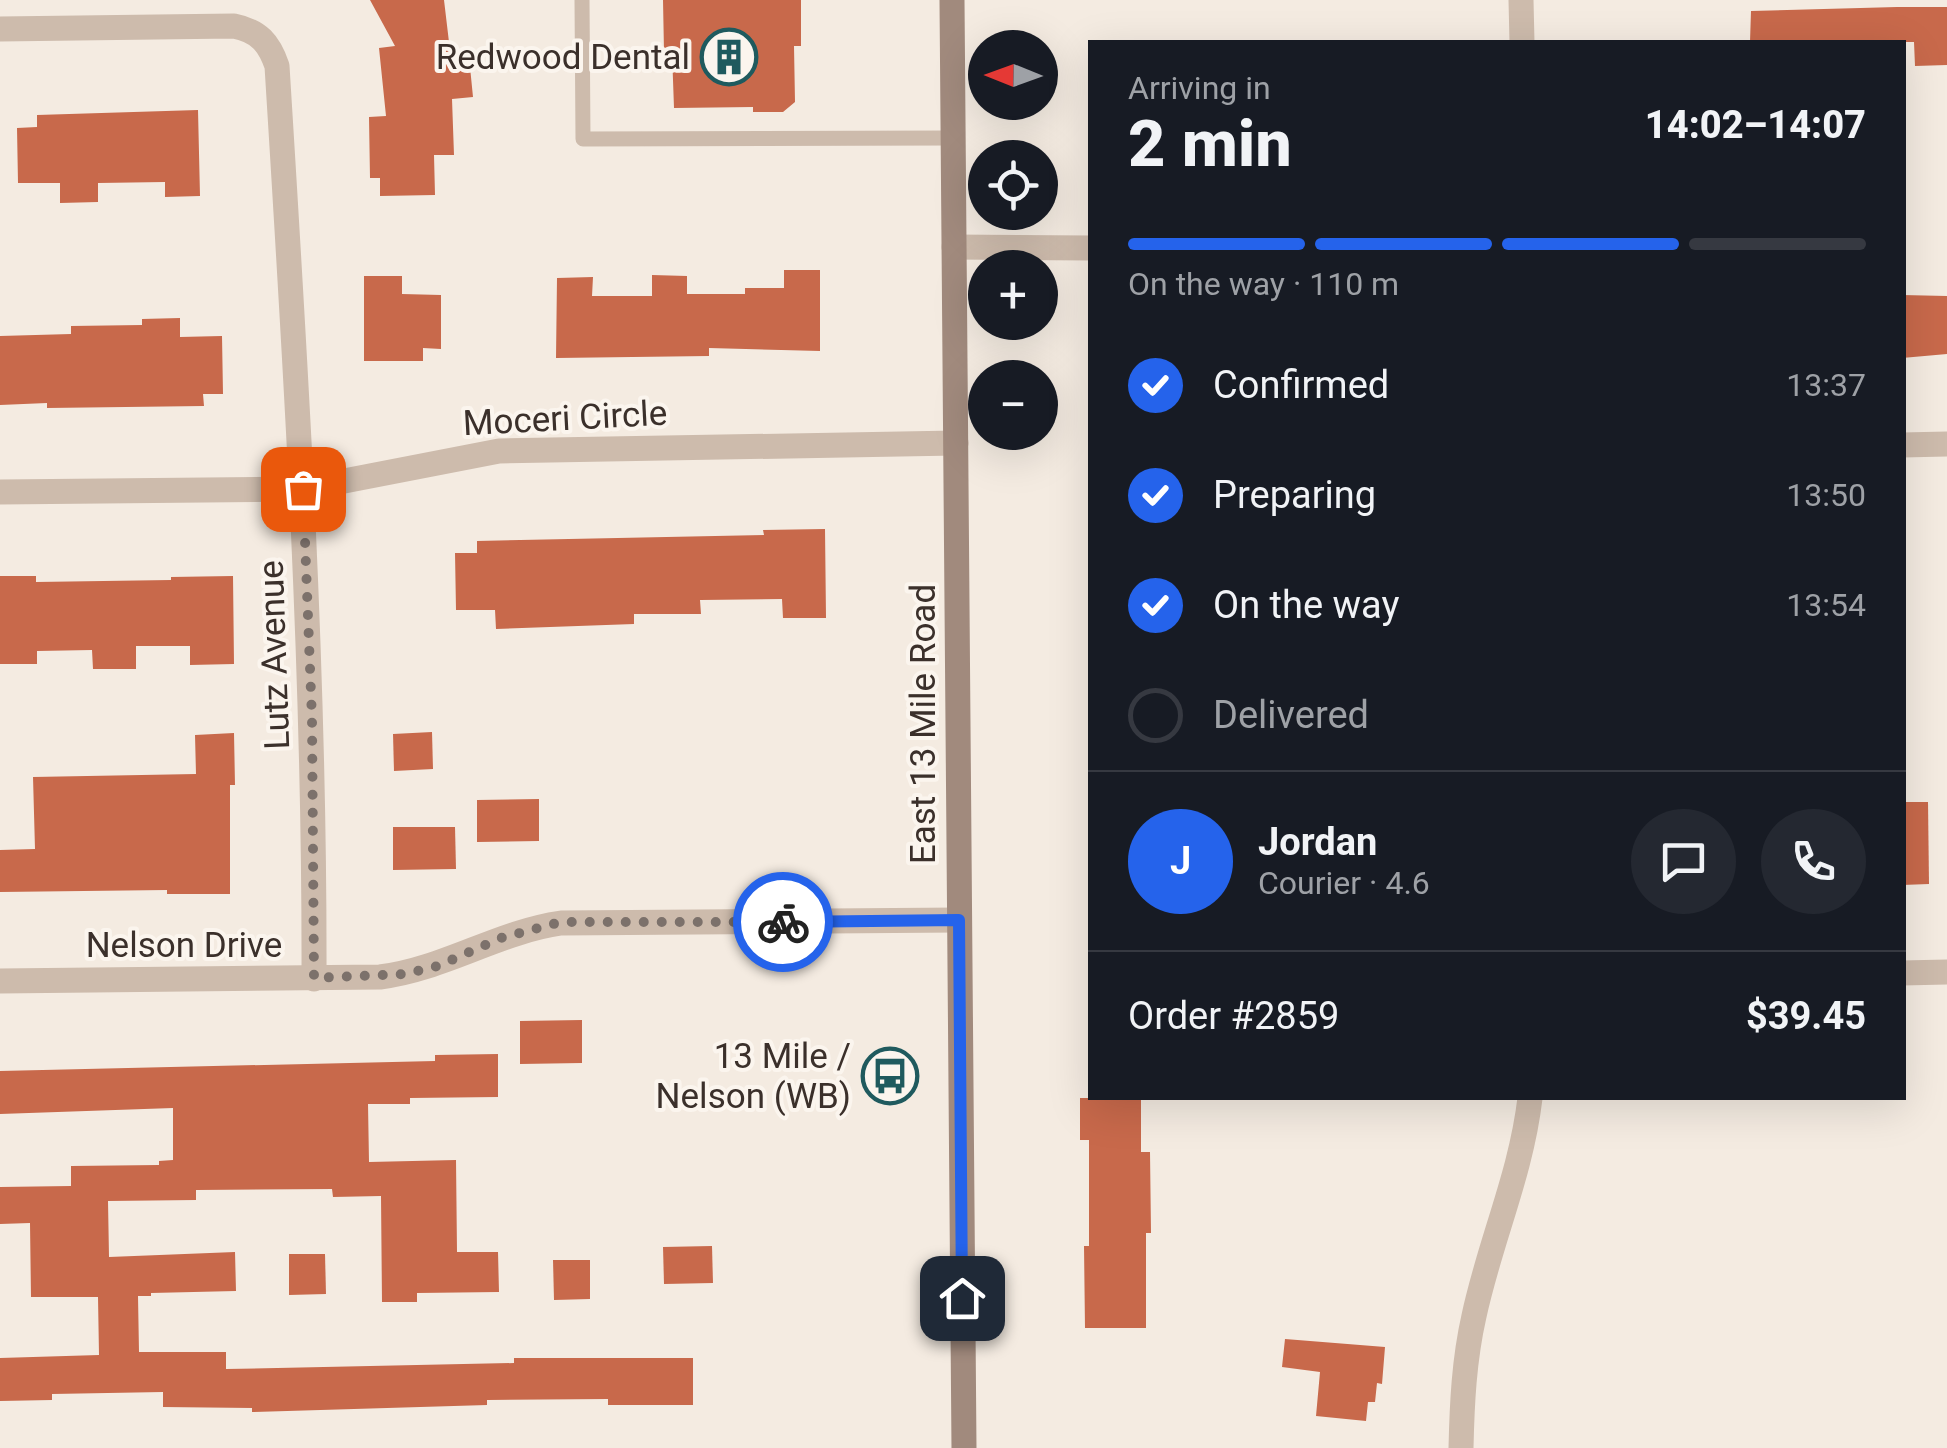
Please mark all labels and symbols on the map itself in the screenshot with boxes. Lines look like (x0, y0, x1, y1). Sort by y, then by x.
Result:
building icon: Redwood Dental (699, 27, 759, 87)
north arrow (968, 30, 1058, 120)
place label: Redwood Dental (436, 37, 690, 78)
street label: Moceri Circle (462, 393, 668, 444)
pin (261, 447, 346, 532)
street label: Lutz Avenue (251, 560, 298, 750)
street label: East 13 Mile Road (903, 584, 944, 864)
courier (733, 872, 833, 972)
street label: Nelson Drive (86, 925, 282, 966)
place label: 13 Mile / Nelson (WB) (656, 1036, 851, 1117)
bus stop icon: 13 Mile / Nelson (WB) (860, 1046, 920, 1106)
pin (920, 1256, 1005, 1341)

